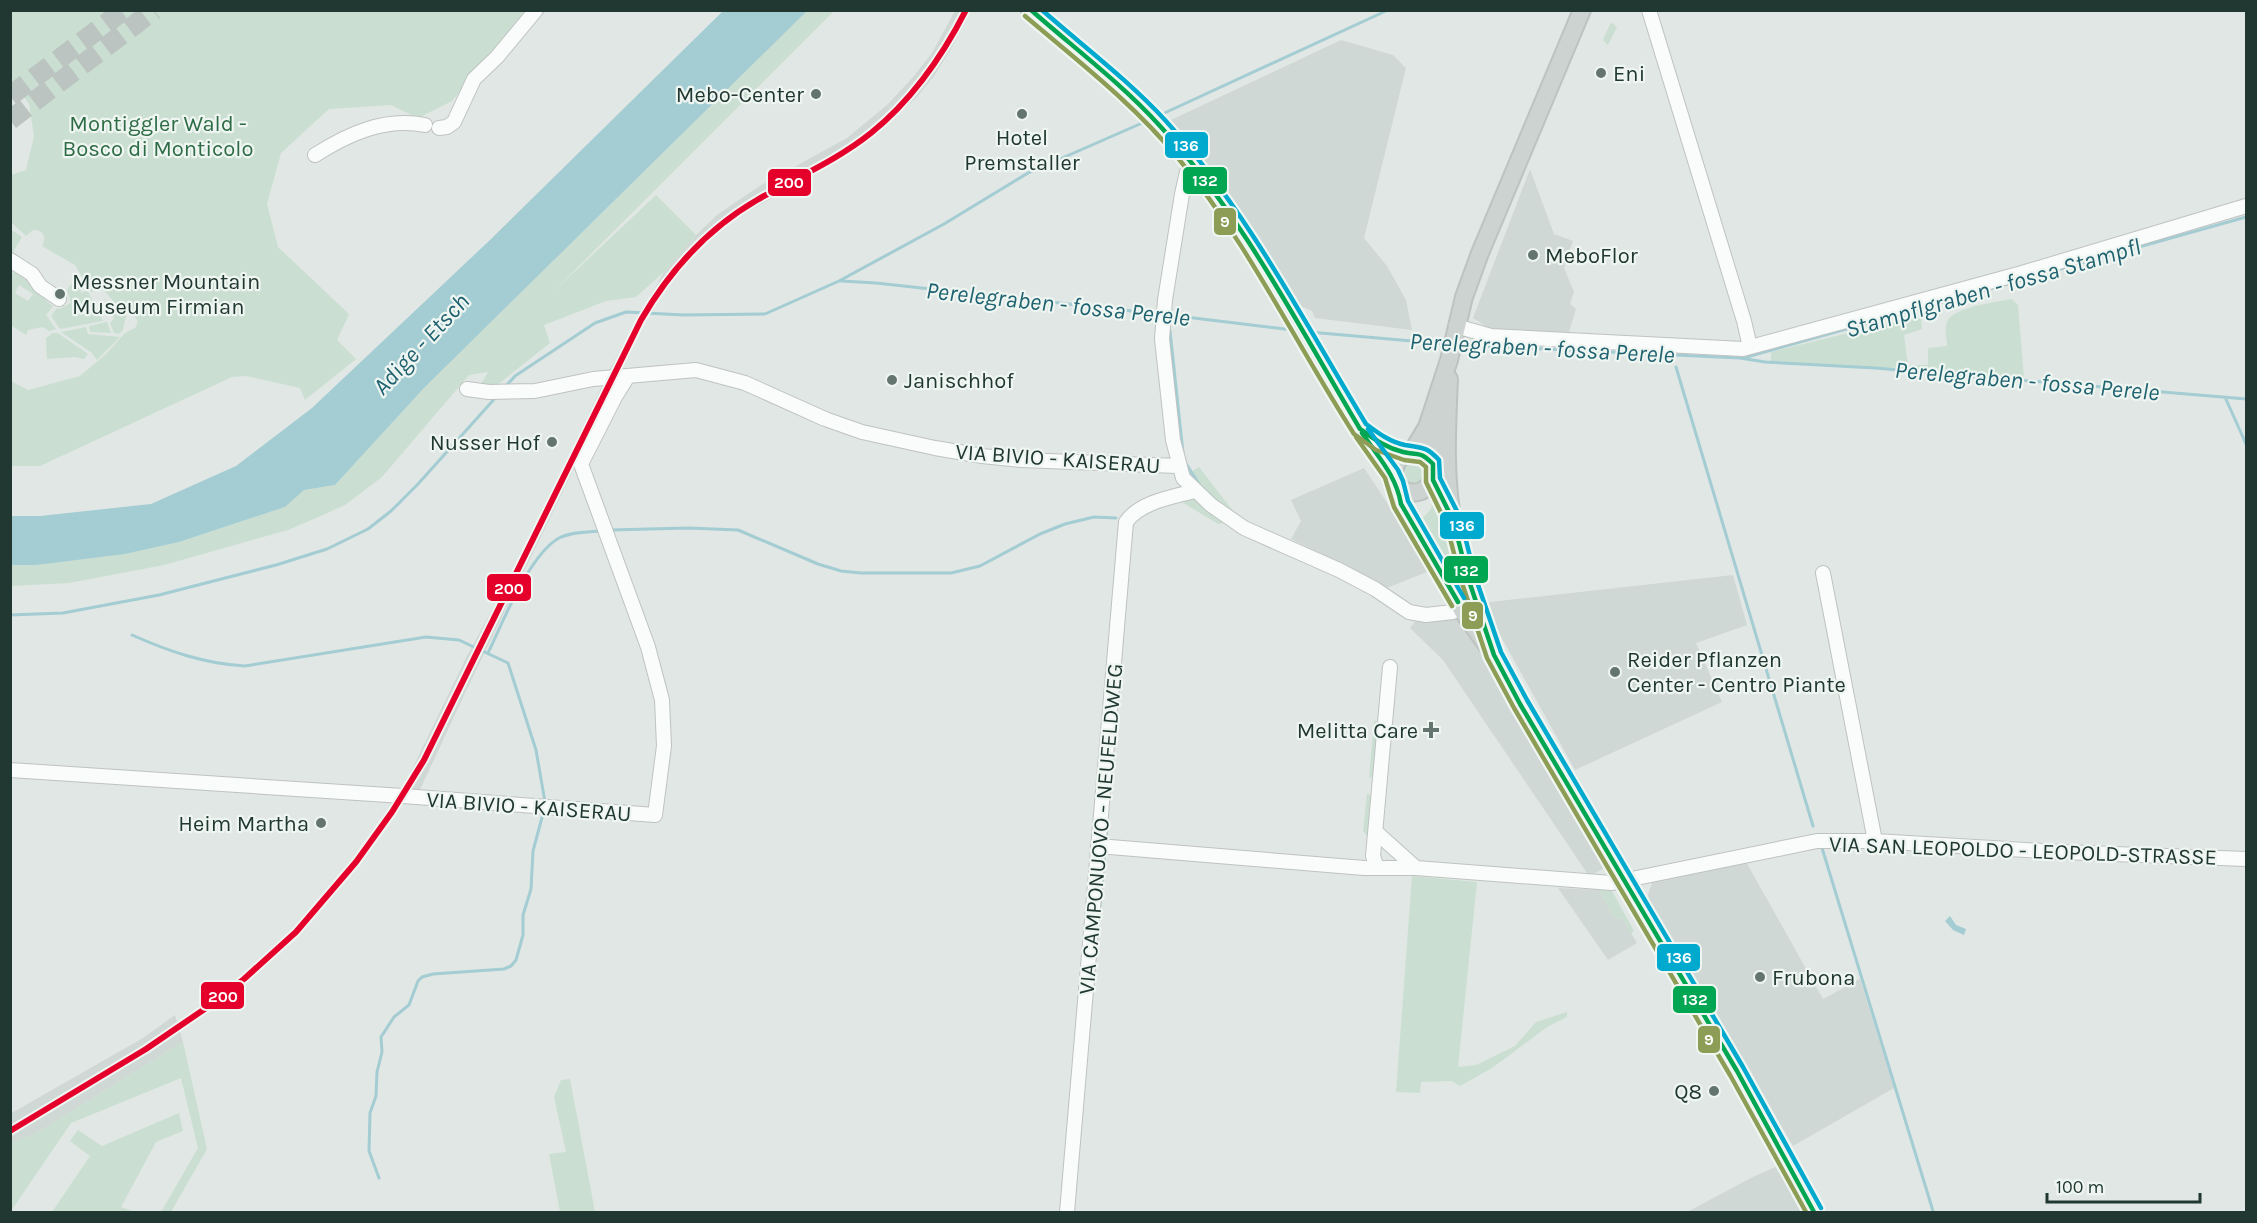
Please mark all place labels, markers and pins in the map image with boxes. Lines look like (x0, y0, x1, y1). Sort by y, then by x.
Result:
place label: Eni (1613, 61, 1645, 87)
marker: Eni (1594, 66, 1608, 80)
place label: Mebo-Center (676, 82, 804, 108)
marker: Mebo-Center (809, 87, 823, 101)
marker: Hotel Premstaller (1015, 107, 1029, 121)
place label: Hotel Premstaller (964, 125, 1080, 176)
place label: MeboFlor (1545, 243, 1638, 269)
marker: MeboFlor (1526, 248, 1540, 262)
place label: Messner Mountain Museum Firmian (72, 269, 260, 320)
marker: Messner Mountain Museum Firmian (53, 287, 67, 301)
place label: Janischhof (904, 368, 1014, 394)
marker: Janischhof (885, 373, 899, 387)
place label: Nusser Hof (430, 430, 540, 456)
marker: Nusser Hof (545, 435, 559, 449)
place label: Reider Pflanzen Center - Centro Piante (1627, 647, 1846, 698)
marker: Reider Pflanzen Center - Centro Piante (1608, 665, 1622, 679)
place label: Melitta Care (1297, 718, 1418, 744)
marker: Melitta Care (1422, 721, 1440, 739)
place label: Heim Martha (178, 811, 309, 837)
marker: Heim Martha (314, 816, 328, 830)
place label: Frubona (1772, 965, 1855, 991)
marker: Frubona (1753, 970, 1767, 984)
place label: Q8 (1674, 1079, 1702, 1105)
marker: Q8 (1707, 1084, 1721, 1098)

